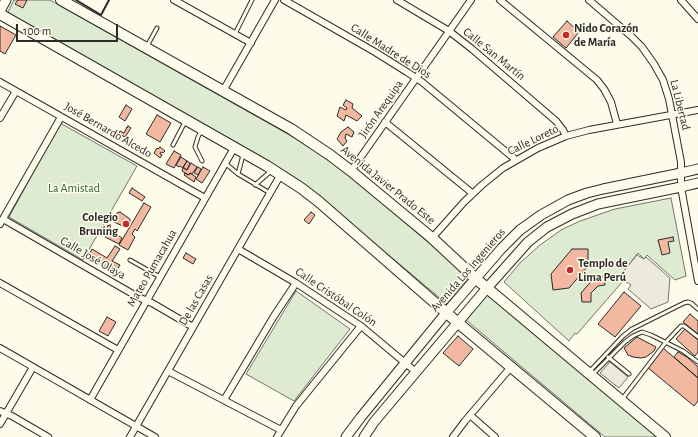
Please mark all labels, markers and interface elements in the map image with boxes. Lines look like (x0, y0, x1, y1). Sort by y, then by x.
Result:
scale bar (18, 16, 120, 42)
street label: Calle Madre de Dios (348, 20, 434, 82)
place label: Nido Corazón de María (574, 21, 638, 49)
text: 100 m (23, 25, 51, 37)
street label: Calle San Martín (460, 25, 528, 83)
marker: Nido Corazón de María (561, 30, 571, 40)
street label: Jirón Arequipa (356, 77, 406, 141)
street label: La Libertad (667, 78, 693, 132)
street label: José Bernardo Alcedo (62, 99, 154, 161)
street label: Calle Loreto (505, 122, 561, 158)
street label: Avenida Javier Prado Este (338, 143, 438, 227)
park label: La Amistad (48, 181, 100, 195)
place label: Colegio Bruning (79, 210, 118, 238)
marker: Colegio Bruning (121, 219, 131, 229)
street label: Avenida Los Ingenieros (428, 225, 508, 315)
street label: Mateo Pumacahua (124, 227, 180, 309)
street label: Calle José Olaya (58, 234, 128, 282)
place label: Templo de Lima Perú (578, 256, 628, 284)
street label: Calle Cristóbal Colón (292, 264, 380, 330)
marker: Templo de Lima Perú (565, 265, 575, 275)
street label: De las Casas (176, 272, 216, 328)

